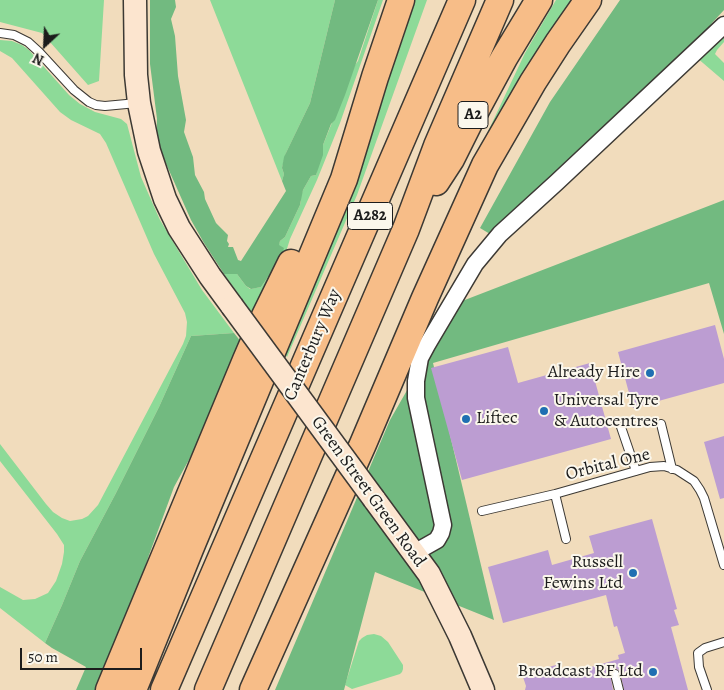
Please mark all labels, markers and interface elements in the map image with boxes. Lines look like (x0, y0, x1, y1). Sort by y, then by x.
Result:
north arrow (20, 20, 70, 70)
text: N (30, 48, 47, 70)
road number: A2 (458, 102, 488, 128)
road number: A282 (348, 202, 392, 230)
street label: Canterbury Way (280, 286, 346, 404)
place label: Already Hire (548, 362, 640, 384)
marker: Already Hire (644, 367, 656, 379)
place label: Universal Tyre & Autocentres (554, 390, 659, 432)
marker: Universal Tyre & Autocentres (538, 405, 550, 417)
place label: Liftec (476, 408, 518, 430)
street label: Green Street Green Road (306, 412, 430, 572)
marker: Liftec (460, 413, 472, 425)
street label: Orbital One (564, 444, 652, 486)
place label: Russell Fewins Ltd (543, 552, 623, 594)
marker: Russell Fewins Ltd (627, 567, 639, 579)
scale bar (22, 638, 145, 670)
text: 50 m (28, 647, 58, 667)
place label: Broadcast RF Ltd (518, 661, 643, 683)
marker: Broadcast RF Ltd (647, 666, 659, 678)

